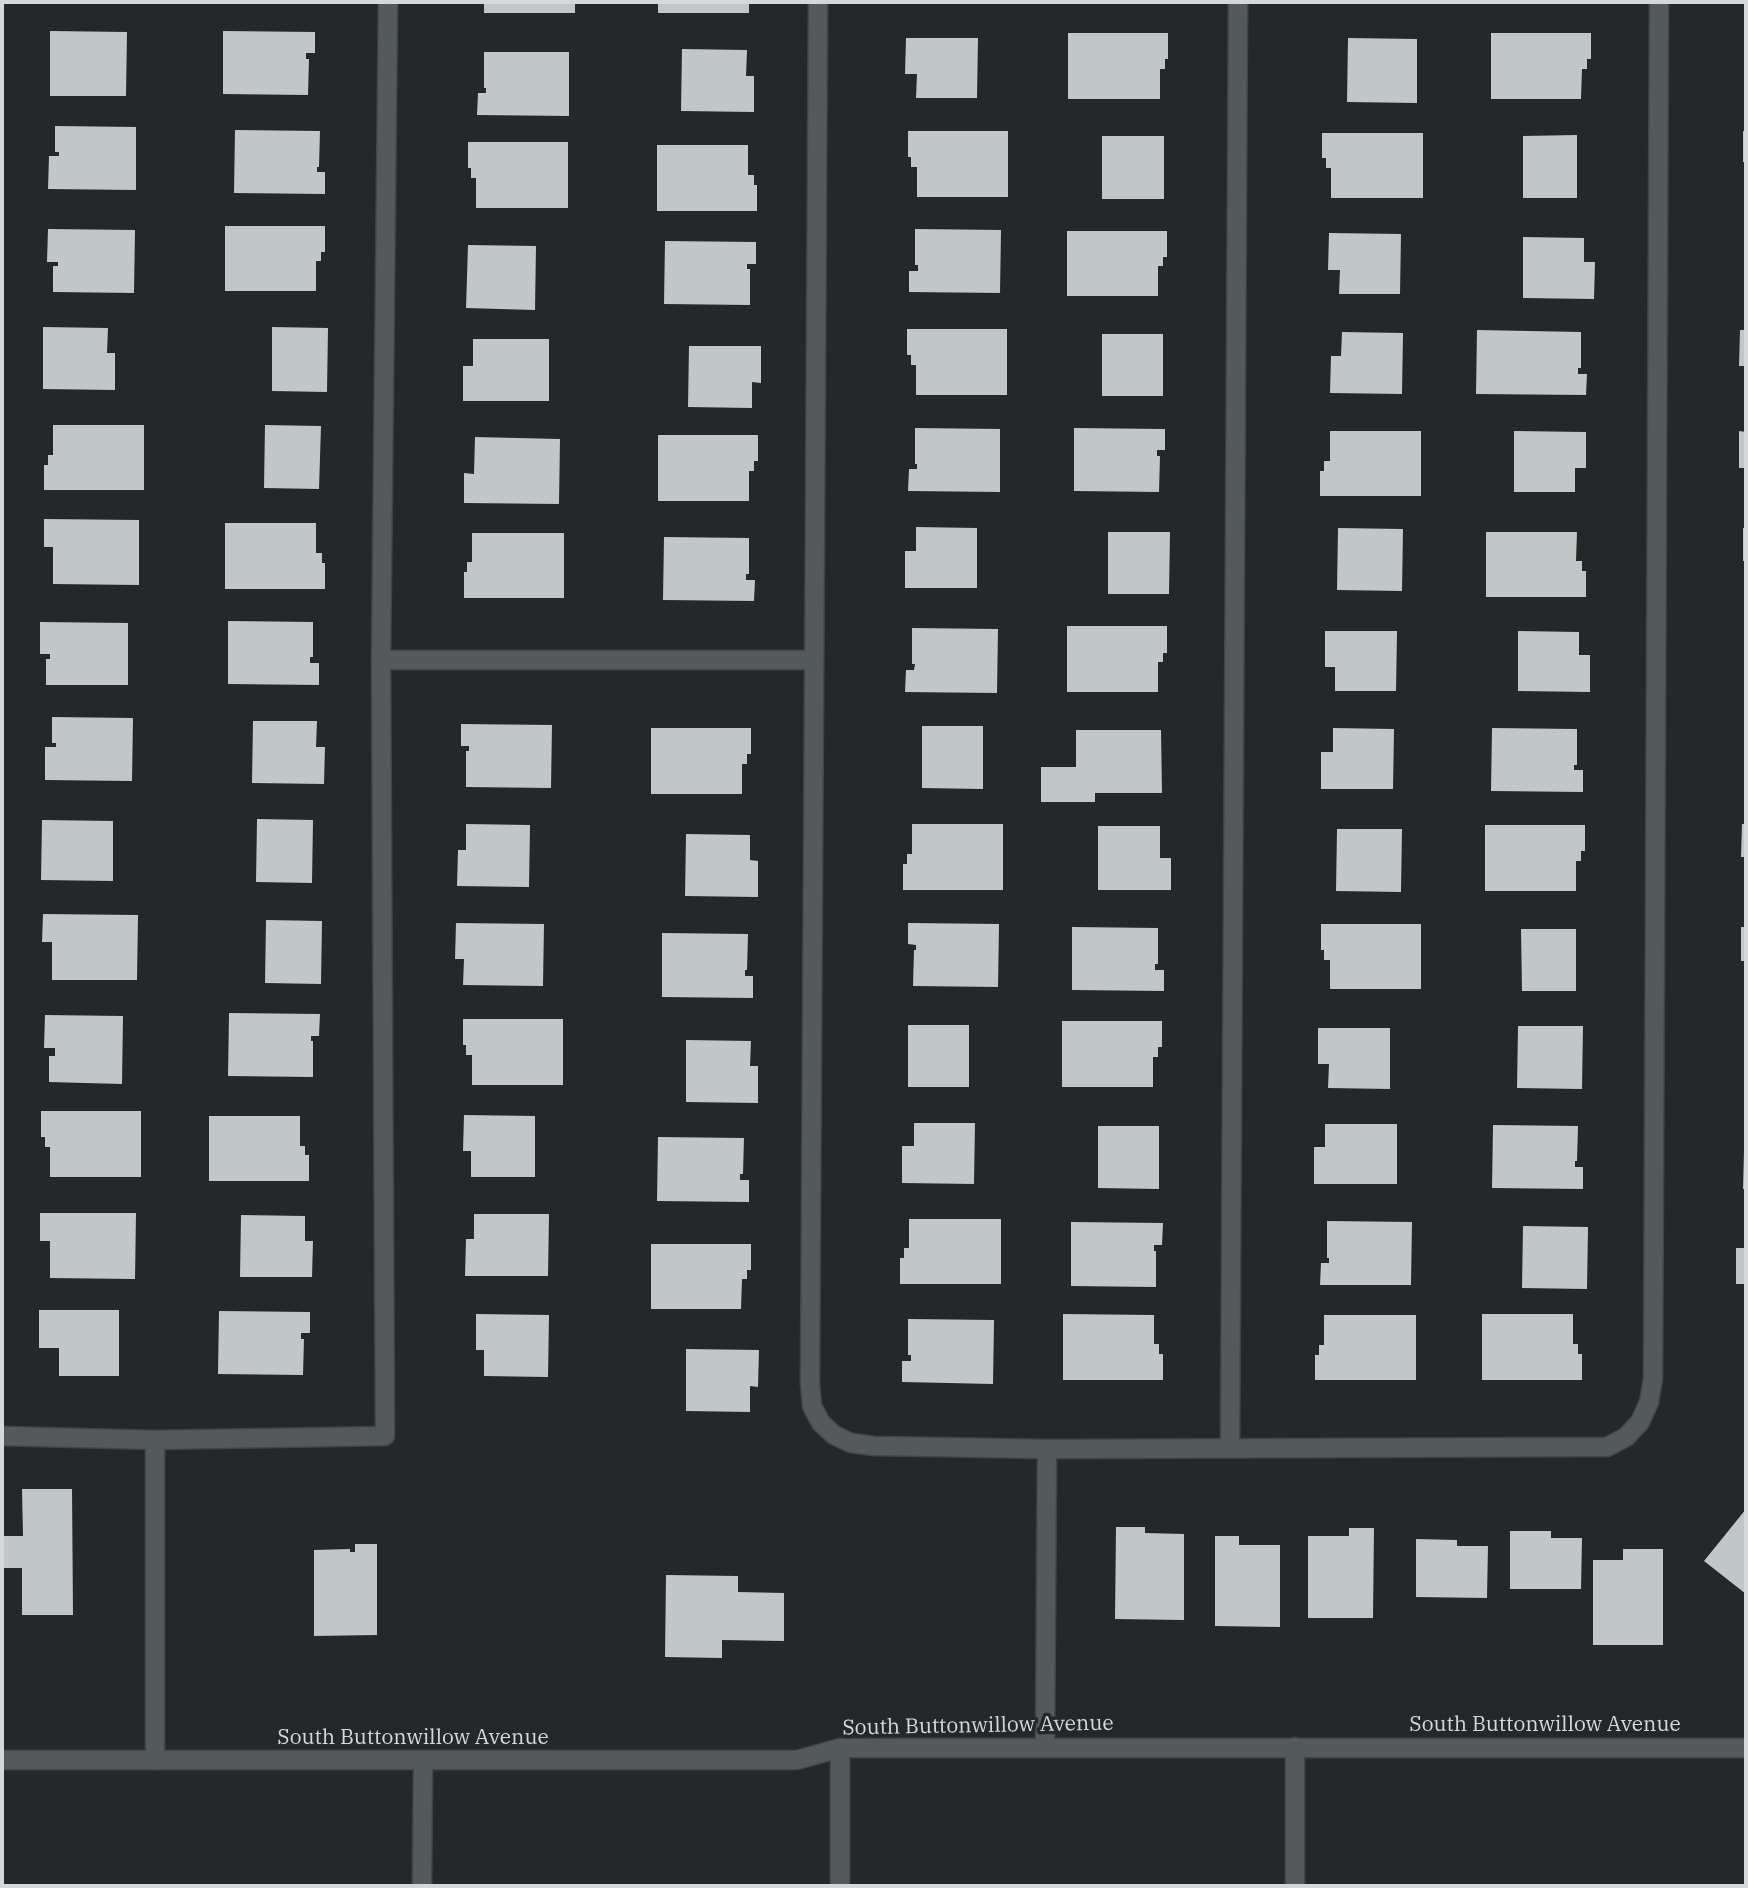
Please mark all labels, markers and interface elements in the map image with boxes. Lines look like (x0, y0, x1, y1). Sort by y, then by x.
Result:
street label: South Buttonwillow Avenue (842, 1711, 1114, 1741)
street label: South Buttonwillow Avenue (1409, 1712, 1681, 1738)
street label: South Buttonwillow Avenue (277, 1725, 549, 1751)

